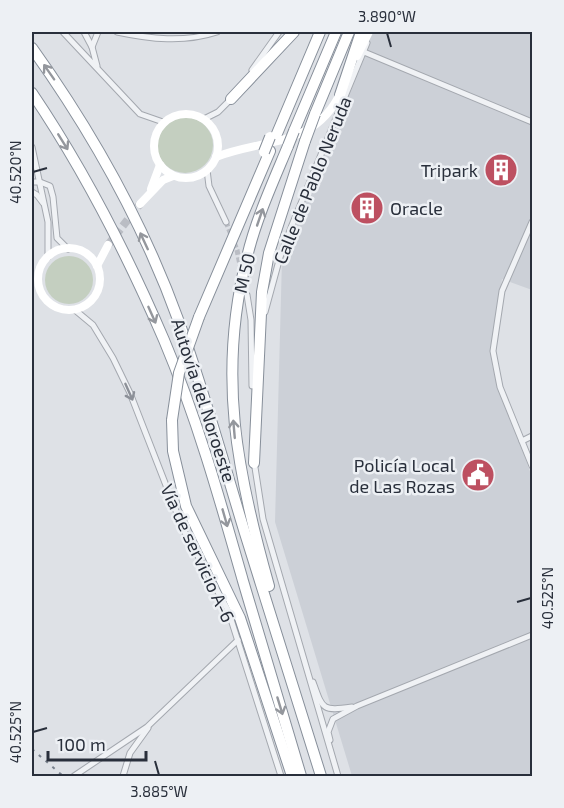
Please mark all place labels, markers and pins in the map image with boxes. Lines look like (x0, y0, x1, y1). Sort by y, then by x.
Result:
building icon: Tripark (483, 152, 519, 188)
place label: Tripark (421, 159, 478, 181)
building icon: Oracle (349, 190, 385, 226)
place label: Oracle (390, 197, 443, 219)
place label: Policía Local de Las Rozas (349, 454, 456, 497)
public building icon: Policía Local de Las Rozas (460, 457, 496, 493)

